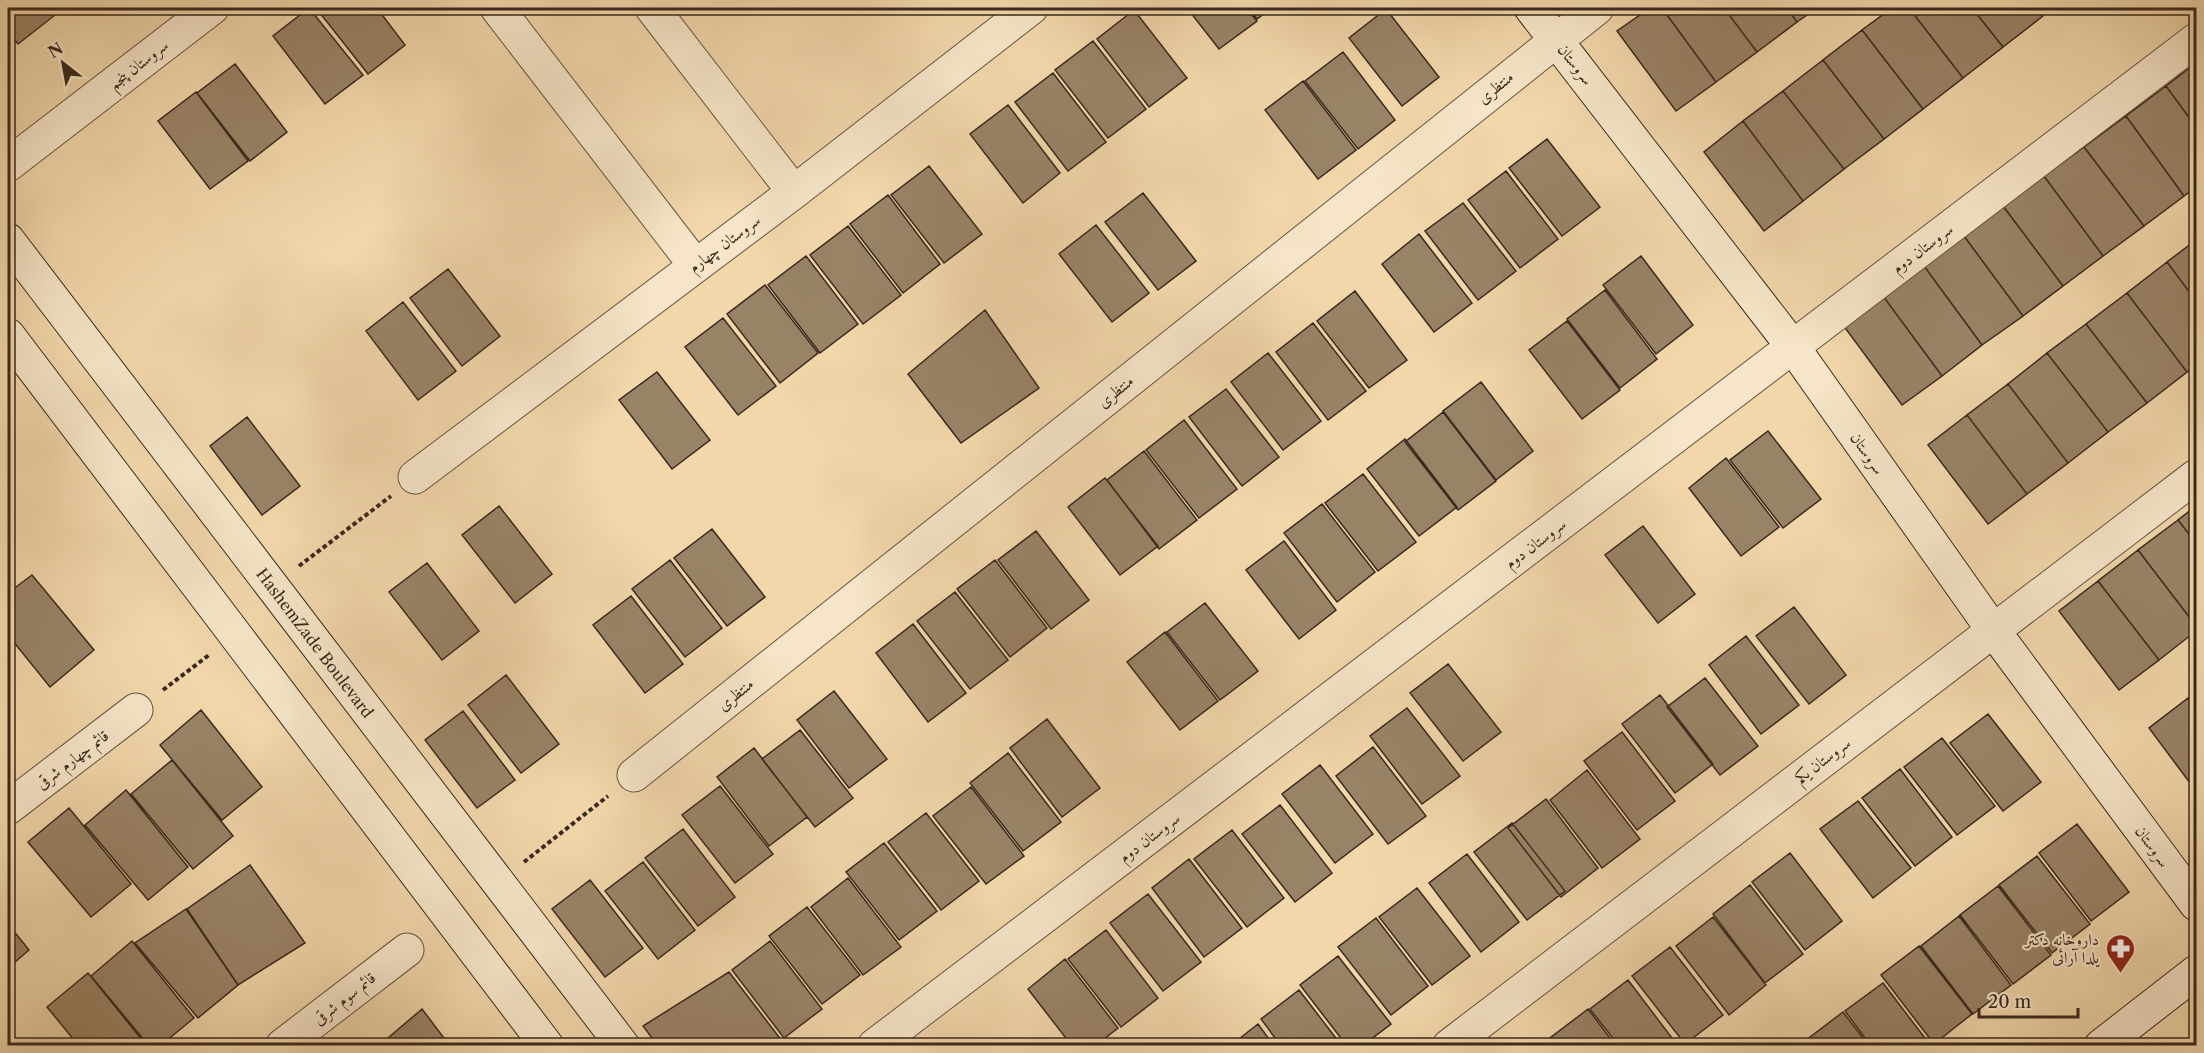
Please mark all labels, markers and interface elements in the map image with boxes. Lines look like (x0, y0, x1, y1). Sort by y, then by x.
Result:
north arrow (33, 33, 93, 93)
street label: سروستان پنجم (104, 35, 175, 98)
text: N (44, 38, 66, 62)
street label: سروستان (1553, 39, 1598, 89)
street label: منتظری (1473, 66, 1518, 108)
street label: سروستان چهارم (684, 209, 767, 281)
street label: سروستان دوم (1887, 218, 1960, 282)
street label: منتظری (1093, 370, 1138, 412)
street label: سروستان (1846, 428, 1890, 478)
street label: سروستان دوم (1500, 513, 1573, 577)
street label: HashemZade Boulevard (252, 564, 378, 722)
street label: منتظری (713, 673, 758, 715)
street label: قائم چهارم شرقی (32, 725, 115, 797)
street label: سروستان یکم (1790, 732, 1858, 792)
street label: سروستان دوم (1114, 807, 1187, 871)
street label: سروستان (2130, 821, 2175, 871)
place label: داروخانه دکتر یلدا آرائی (2023, 929, 2100, 968)
pharmacy icon: داروخانه دکتر یلدا آرائی (2104, 932, 2136, 974)
street label: قائم سوم شرقی (309, 967, 382, 1033)
scale bar (1979, 981, 2078, 1019)
text: 20 m (1988, 991, 2032, 1013)

